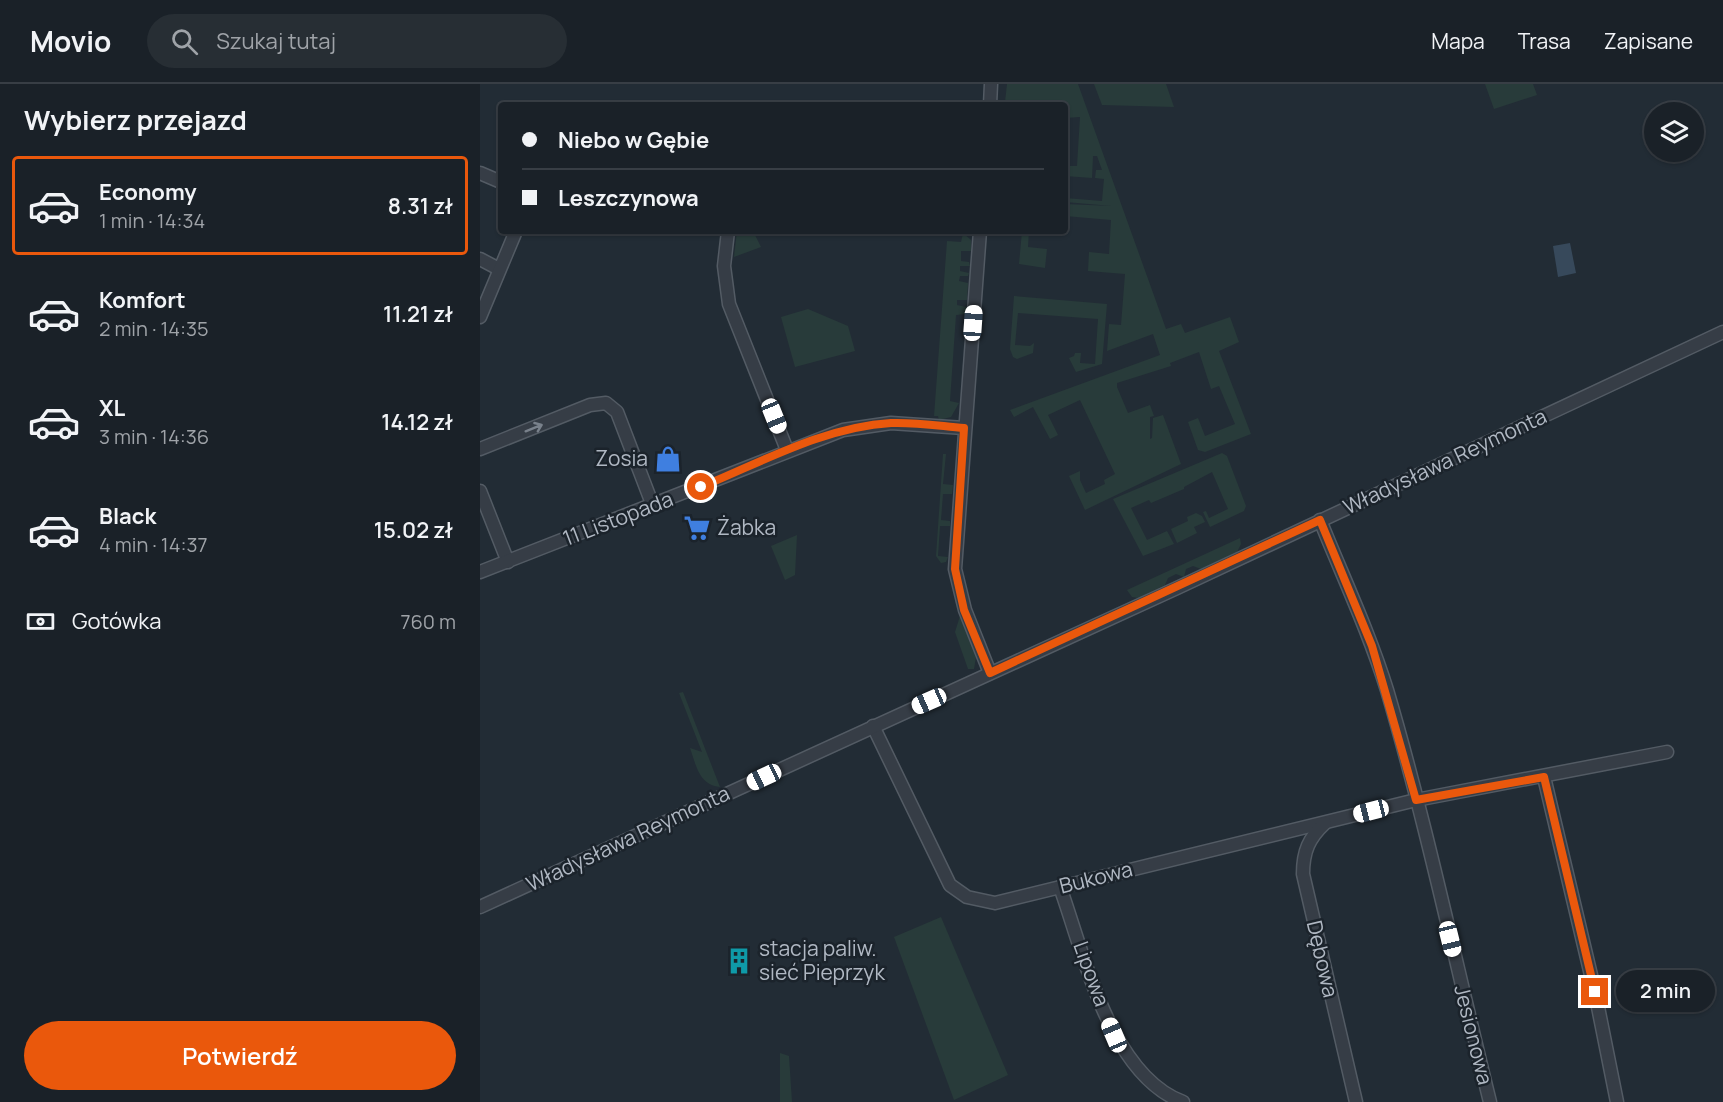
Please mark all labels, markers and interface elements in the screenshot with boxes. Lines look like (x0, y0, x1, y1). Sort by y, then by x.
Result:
search box (147, 14, 567, 68)
text: Movio (30, 22, 111, 60)
icon: search (168, 25, 201, 58)
text: Szukaj tutaj (216, 26, 336, 56)
text: Mapa (1431, 27, 1485, 55)
text: Trasa (1518, 27, 1571, 55)
text: Zapisane (1604, 27, 1693, 55)
text: Wybierz przejazd (24, 101, 247, 138)
map controls (1644, 102, 1704, 162)
button: layers (1644, 102, 1704, 162)
text: Niebo w Gębie (558, 125, 709, 155)
text: Economy (99, 177, 197, 207)
icon: car (27, 179, 81, 233)
text: Leszczynowa (558, 183, 699, 213)
text: 8.31 zł (388, 191, 453, 221)
text: 1 min · 14:34 (99, 207, 205, 234)
text: Komfort (99, 285, 186, 315)
icon: car (27, 287, 81, 341)
text: 11.21 zł (383, 299, 453, 329)
car (963, 304, 983, 342)
text: 2 min · 14:35 (99, 315, 209, 342)
text: XL (99, 393, 125, 423)
icon: car (27, 395, 81, 449)
car (759, 396, 789, 436)
street label: Władysława Reymonta (1338, 402, 1551, 521)
text: 14.12 zł (381, 407, 453, 437)
one-way arrow (525, 422, 543, 433)
text: 3 min · 14:36 (99, 423, 209, 450)
place label: Zosia (595, 444, 648, 472)
shop icon: Zosia (653, 444, 683, 474)
route start (687, 473, 714, 500)
street label: 11 Listopada (559, 484, 677, 552)
text: Black (99, 501, 156, 531)
icon: car (27, 503, 81, 557)
supermarket icon: Żabka (682, 513, 712, 543)
place label: Żabka (717, 513, 776, 541)
text: 15.02 zł (374, 515, 453, 545)
text: 4 min · 14:37 (99, 531, 208, 558)
icon: cash (24, 605, 57, 638)
text: Gotówka (72, 606, 161, 636)
text: 760 m (400, 608, 456, 635)
car (909, 685, 949, 717)
car (744, 761, 784, 793)
street label: Władysława Reymonta (521, 779, 734, 898)
car (1351, 798, 1391, 824)
street label: Bukowa (1056, 854, 1135, 900)
street label: Dębowa (1301, 918, 1345, 1000)
car (1437, 919, 1463, 959)
place label: stacja paliw. sieć Pieprzyk (759, 934, 885, 986)
street label: Lipowa (1067, 937, 1117, 1010)
building icon: stacja paliw. sieć Pieprzyk (724, 946, 754, 976)
callout: 2 min (1616, 971, 1715, 1013)
text: 2 min (1640, 977, 1691, 1004)
route end (1581, 978, 1608, 1005)
street label: Jesionowa (1448, 982, 1500, 1088)
car (1099, 1015, 1129, 1055)
button: Potwierdź (24, 1021, 456, 1090)

